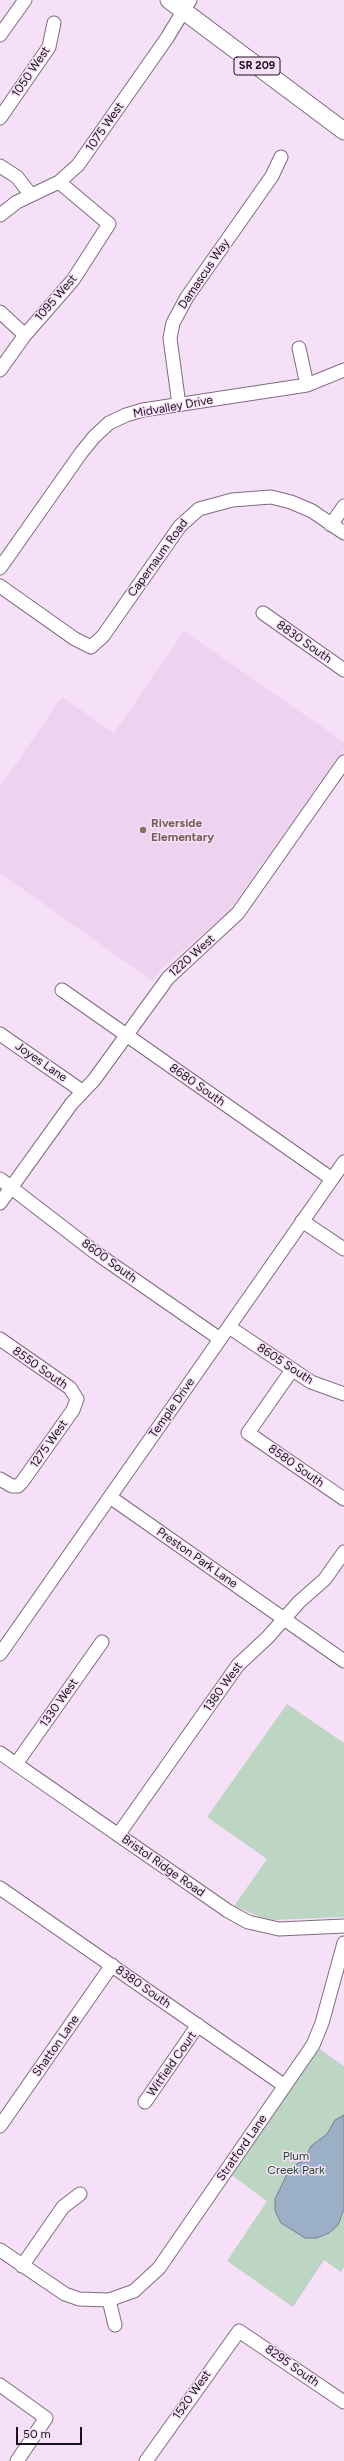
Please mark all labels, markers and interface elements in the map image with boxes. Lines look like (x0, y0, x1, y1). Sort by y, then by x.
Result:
street label: 1050 West (9, 44, 53, 100)
road number: SR 209 (234, 57, 280, 75)
street label: 1075 West (83, 100, 127, 154)
street label: Damascus Way (175, 236, 233, 312)
street label: 1095 West (32, 272, 80, 324)
street label: Midvalley Drive (132, 393, 214, 421)
street label: Capernaum Road (125, 516, 191, 600)
street label: 8830 South (274, 618, 334, 666)
place label: Riverside Elementary (151, 816, 214, 844)
marker: Riverside Elementary (138, 825, 148, 835)
street label: 1220 West (166, 932, 218, 980)
street label: Joyes Lane (12, 1039, 70, 1085)
street label: 8680 South (166, 1061, 228, 1109)
street label: 8600 South (79, 1236, 139, 1286)
street label: 8605 South (254, 1341, 316, 1387)
street label: 8550 South (10, 1344, 70, 1392)
street label: Temple Drive (146, 1375, 198, 1441)
street label: 1275 West (27, 1417, 71, 1471)
street label: 8580 South (265, 1442, 327, 1490)
street label: Preston Park Lane (154, 1525, 240, 1591)
street label: 1380 West (200, 1660, 246, 1714)
street label: 1330 West (37, 1676, 81, 1730)
street label: Bristol Ridge Road (119, 1832, 207, 1900)
street label: 8380 South (113, 1963, 173, 2011)
street label: Shatton Lane (30, 2013, 82, 2079)
street label: Witfield Court (144, 2029, 200, 2099)
street label: Stratford Lane (214, 2112, 270, 2184)
park label: Plum Creek Park (267, 2149, 325, 2177)
street label: 8295 South (262, 2342, 322, 2390)
street label: 1520 West (170, 2368, 214, 2422)
scale bar (18, 2419, 84, 2445)
text: 50 m (23, 2427, 51, 2441)

